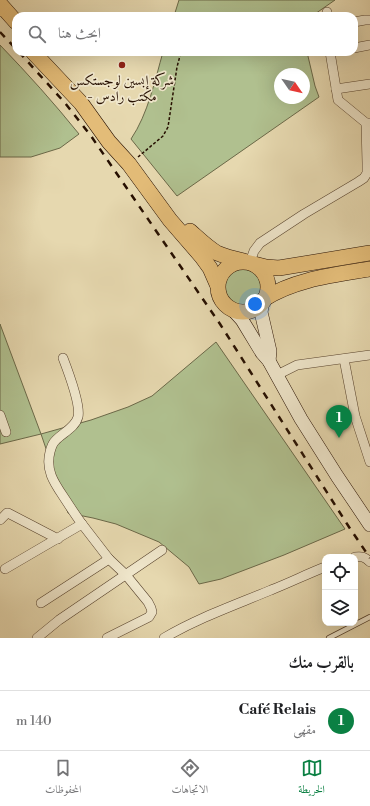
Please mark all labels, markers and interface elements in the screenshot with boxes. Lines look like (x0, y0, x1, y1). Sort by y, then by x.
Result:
search box (12, 12, 358, 56)
icon: search (26, 23, 48, 45)
text: ابحث هنا (58, 24, 101, 43)
marker: شركة إبسين لوجستكس - مكتب رادس (117, 60, 127, 70)
north arrow (274, 68, 310, 104)
place label: شركة إبسين لوجستكس - مكتب رادس (70, 72, 174, 106)
your location (245, 294, 265, 314)
pin: 1 (326, 405, 352, 438)
map controls (322, 554, 358, 626)
button: locate (322, 554, 358, 590)
button: layers (322, 590, 358, 626)
text: بالقرب منك (288, 652, 354, 674)
text: Café Relais (239, 700, 316, 719)
text: 140 m (16, 713, 52, 729)
text: 1 (338, 713, 344, 729)
text: مقهى (293, 722, 316, 738)
tab: المحفوظات (45, 757, 81, 800)
tab: الاتجاهات (171, 757, 208, 800)
tab: الخريطة (298, 757, 325, 800)

